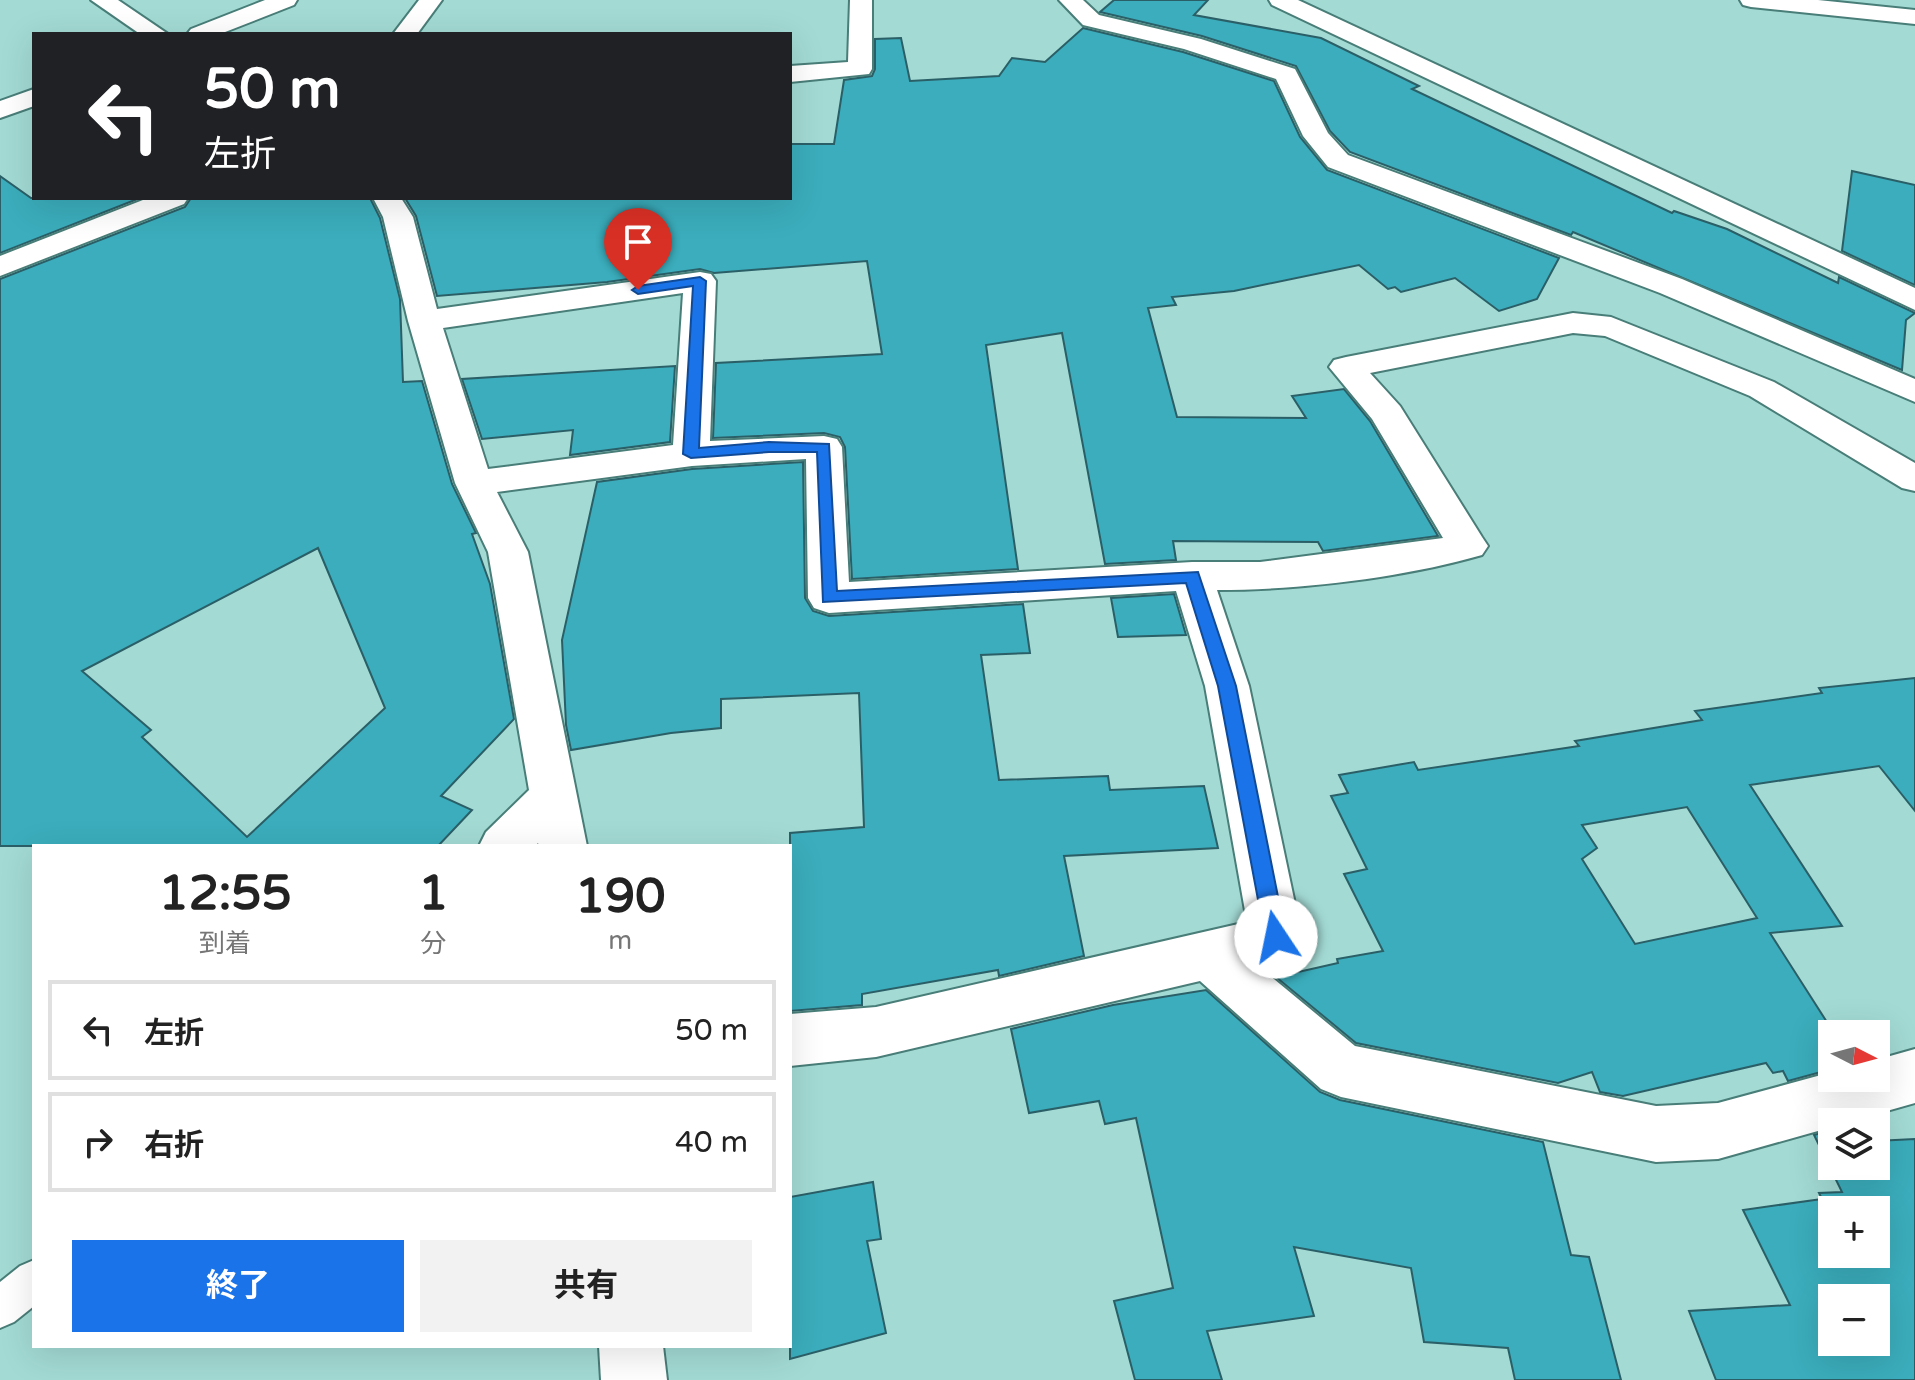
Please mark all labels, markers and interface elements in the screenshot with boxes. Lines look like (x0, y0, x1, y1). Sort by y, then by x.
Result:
text: 50 m (204, 56, 340, 123)
icon: left (72, 64, 176, 168)
text: 左折 (204, 133, 276, 176)
pin (604, 208, 672, 290)
icon: arrive (616, 220, 660, 264)
text: 12:55 (159, 865, 292, 923)
text: 1 (418, 865, 448, 923)
text: 190 (575, 868, 665, 926)
position arrow (1234, 895, 1318, 979)
text: m (608, 925, 632, 956)
text: 到着 (199, 928, 251, 959)
text: 分 (420, 928, 446, 959)
icon: left (76, 1008, 120, 1052)
text: 50 m (675, 1012, 748, 1049)
text: 左折 (144, 1015, 204, 1052)
north arrow (1818, 1020, 1890, 1092)
map controls (1818, 1020, 1890, 1356)
button: layers (1818, 1108, 1890, 1180)
icon: right (76, 1120, 120, 1164)
text: 40 m (675, 1124, 748, 1161)
text: 右折 (144, 1127, 204, 1164)
button: + (1818, 1196, 1890, 1268)
button: 終了 (72, 1240, 404, 1332)
button: 共有 (420, 1240, 752, 1332)
button: − (1818, 1284, 1890, 1356)

